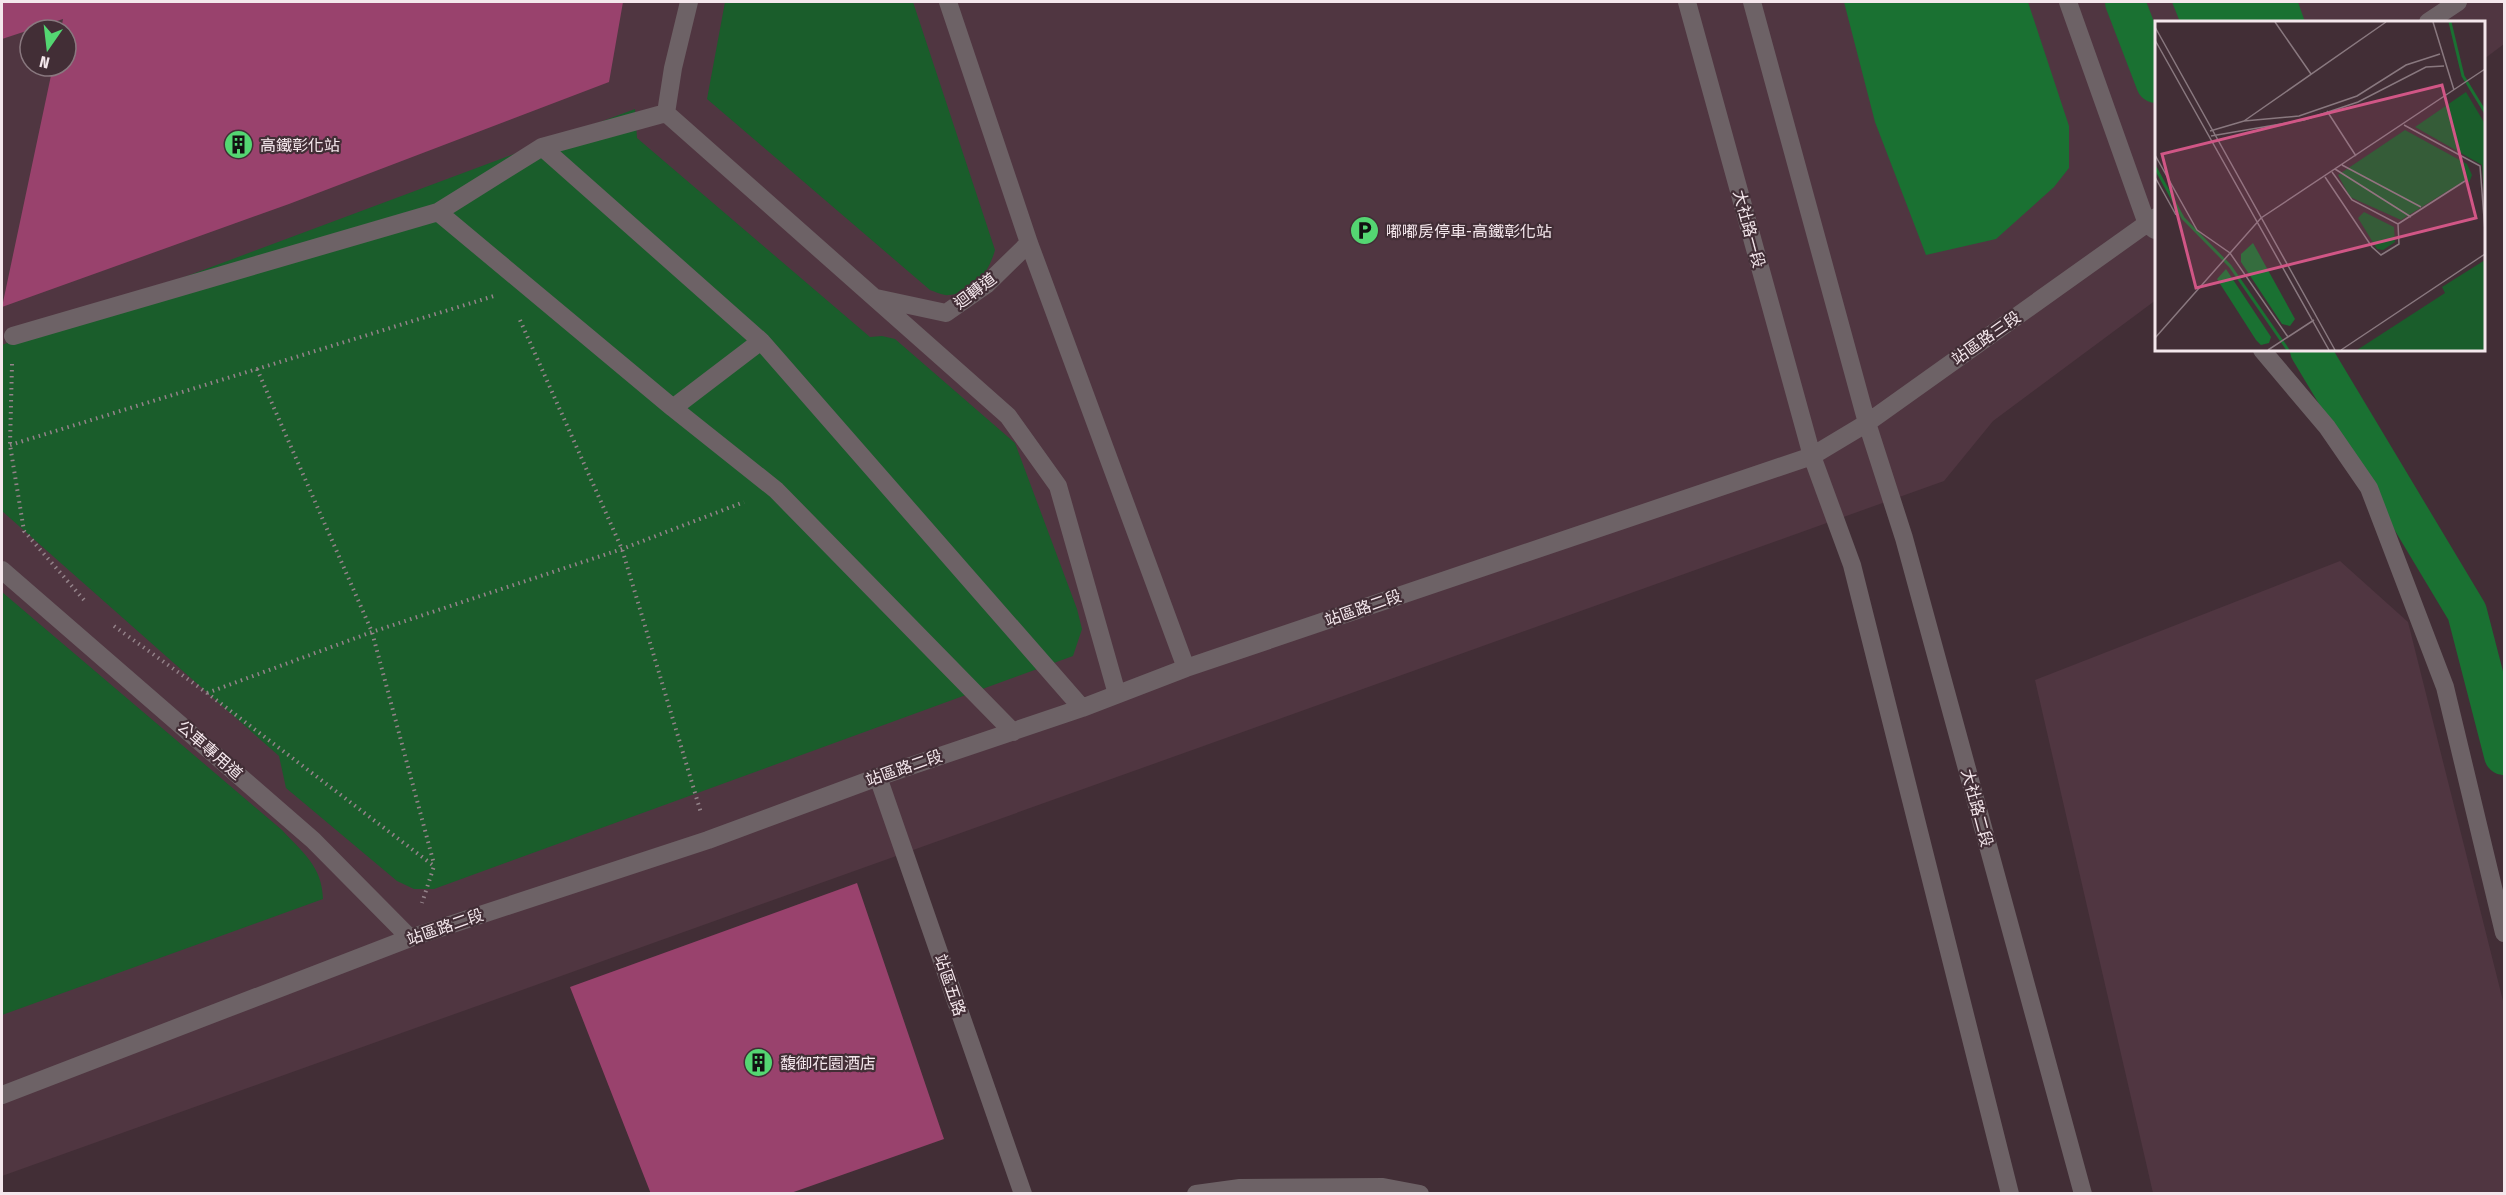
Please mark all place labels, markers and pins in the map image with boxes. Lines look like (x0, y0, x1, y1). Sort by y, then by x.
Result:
building icon: 高鐵彰化站 (223, 129, 255, 161)
place label: 高鐵彰化站 (260, 136, 340, 155)
parking icon: 嘟嘟房停車-高鐵彰化站 (1349, 215, 1381, 247)
place label: 嘟嘟房停車-高鐵彰化站 (1386, 222, 1552, 241)
building icon: 馥御花園酒店 (743, 1047, 775, 1079)
place label: 馥御花園酒店 (780, 1054, 876, 1073)

